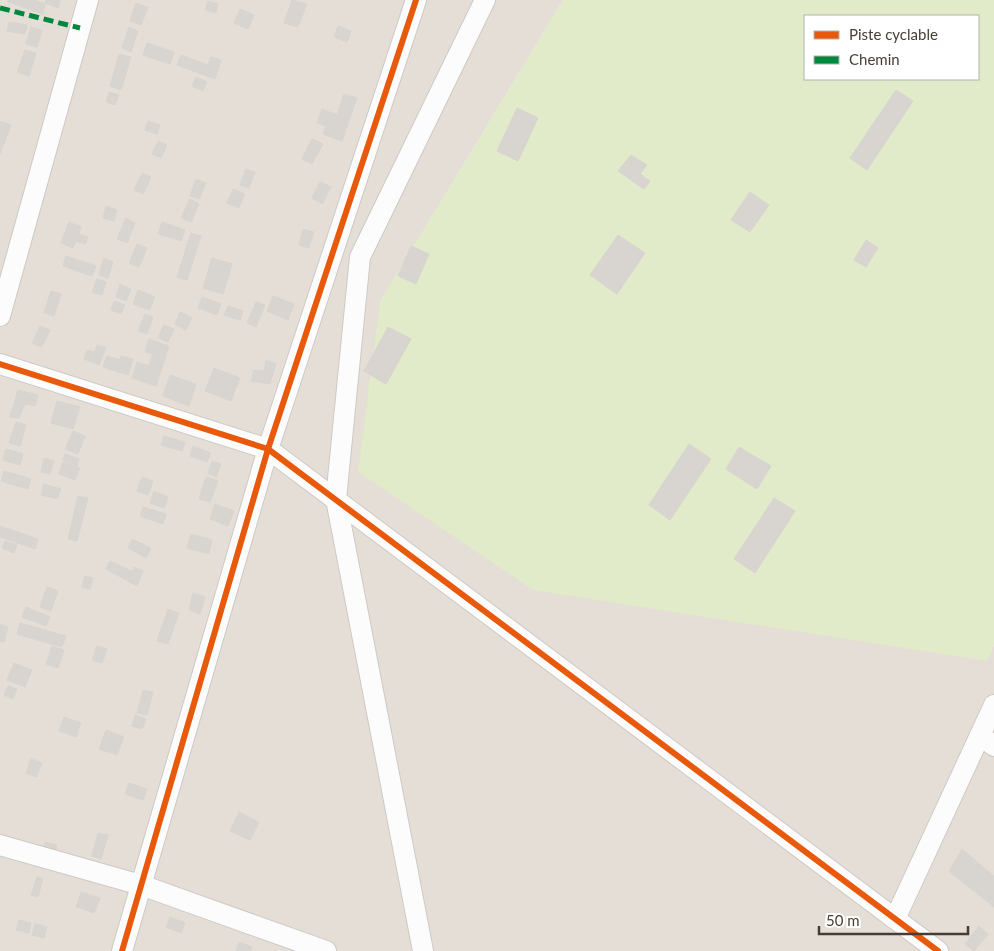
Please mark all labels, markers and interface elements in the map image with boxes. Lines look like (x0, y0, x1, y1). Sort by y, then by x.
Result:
legend (804, 15, 979, 80)
text: Piste cyclable (849, 25, 938, 43)
text: Chemin (849, 50, 900, 68)
scale bar (819, 904, 968, 936)
text: 50 m (826, 911, 860, 929)

